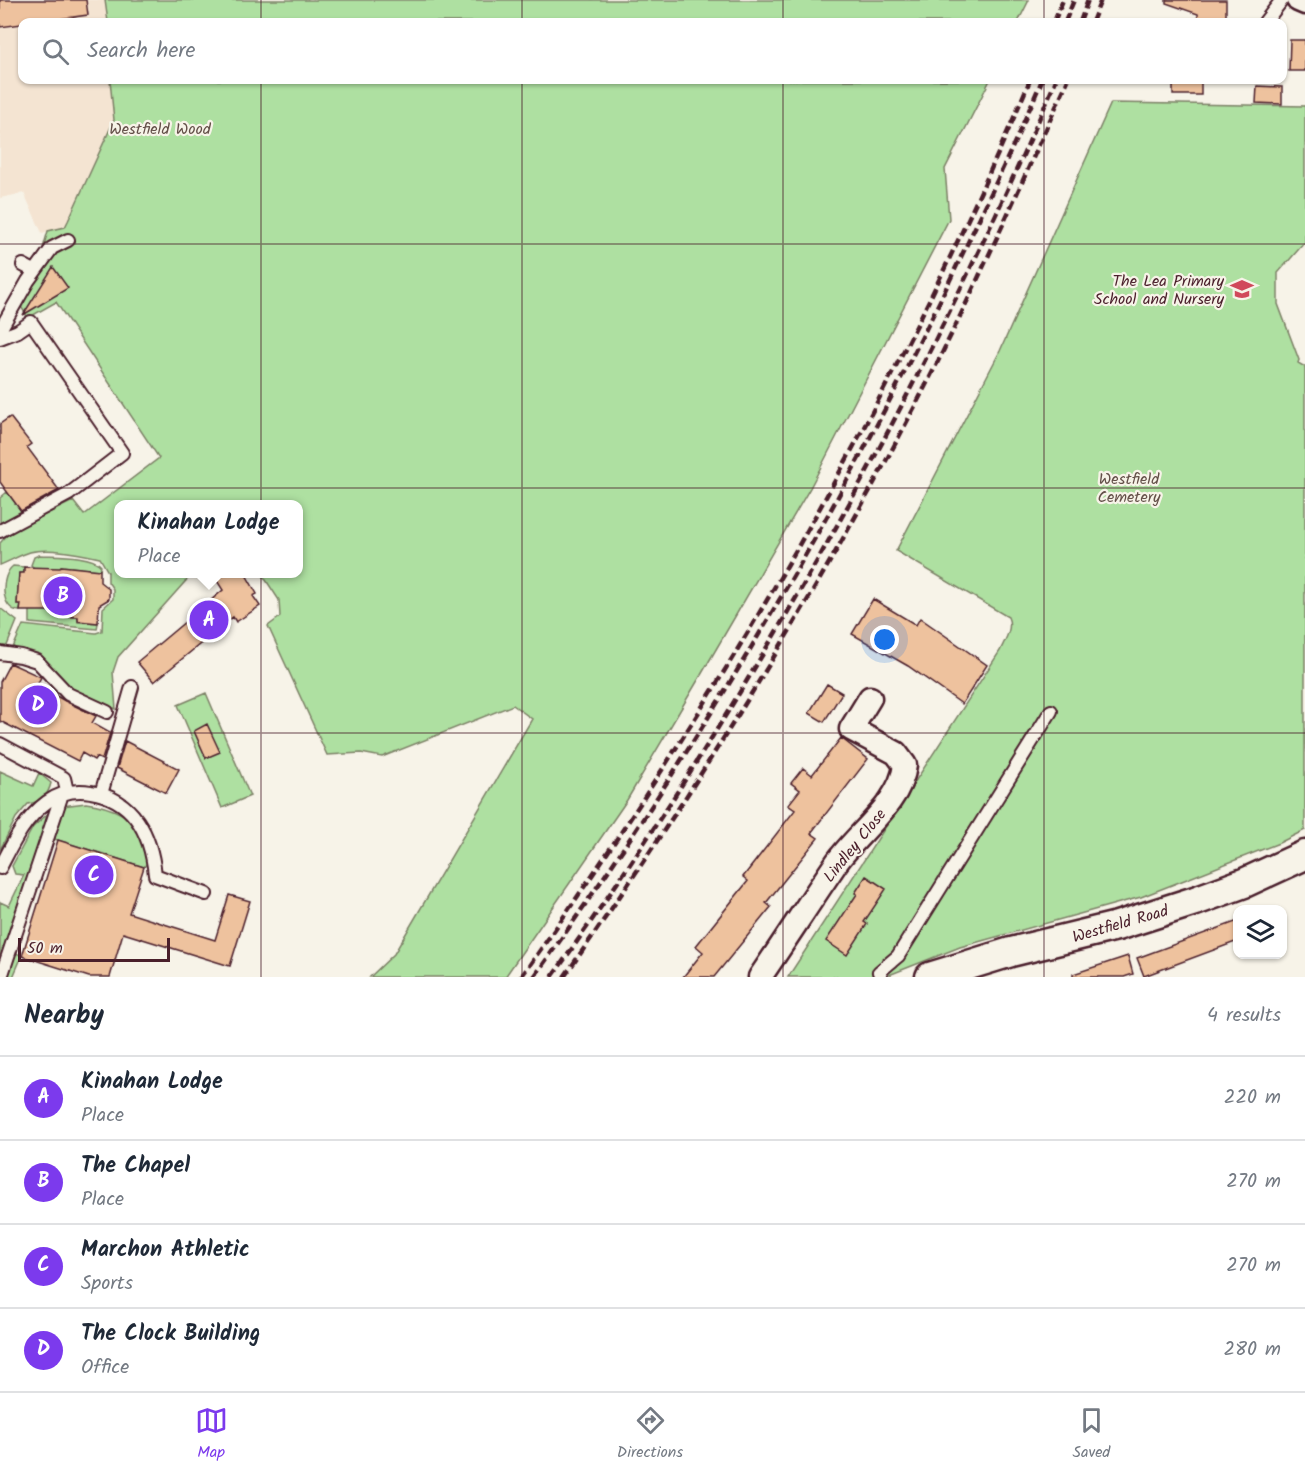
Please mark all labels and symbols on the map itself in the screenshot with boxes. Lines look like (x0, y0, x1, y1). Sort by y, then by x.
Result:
park label: Westfield Wood (109, 117, 212, 142)
place label: The Lea Primary School and Nursery (1094, 269, 1224, 312)
school or university icon: The Lea Primary School and Nursery (1229, 276, 1255, 302)
park label: Westfield Cemetery (1098, 467, 1161, 510)
pin: B (44, 574, 82, 618)
pin: A (190, 598, 228, 642)
your location (870, 625, 899, 654)
pin: D (18, 682, 57, 728)
street label: Lindley Close (817, 804, 893, 888)
pin: C (74, 852, 113, 898)
street label: Westfield Road (1069, 899, 1172, 950)
scale bar (18, 935, 170, 962)

